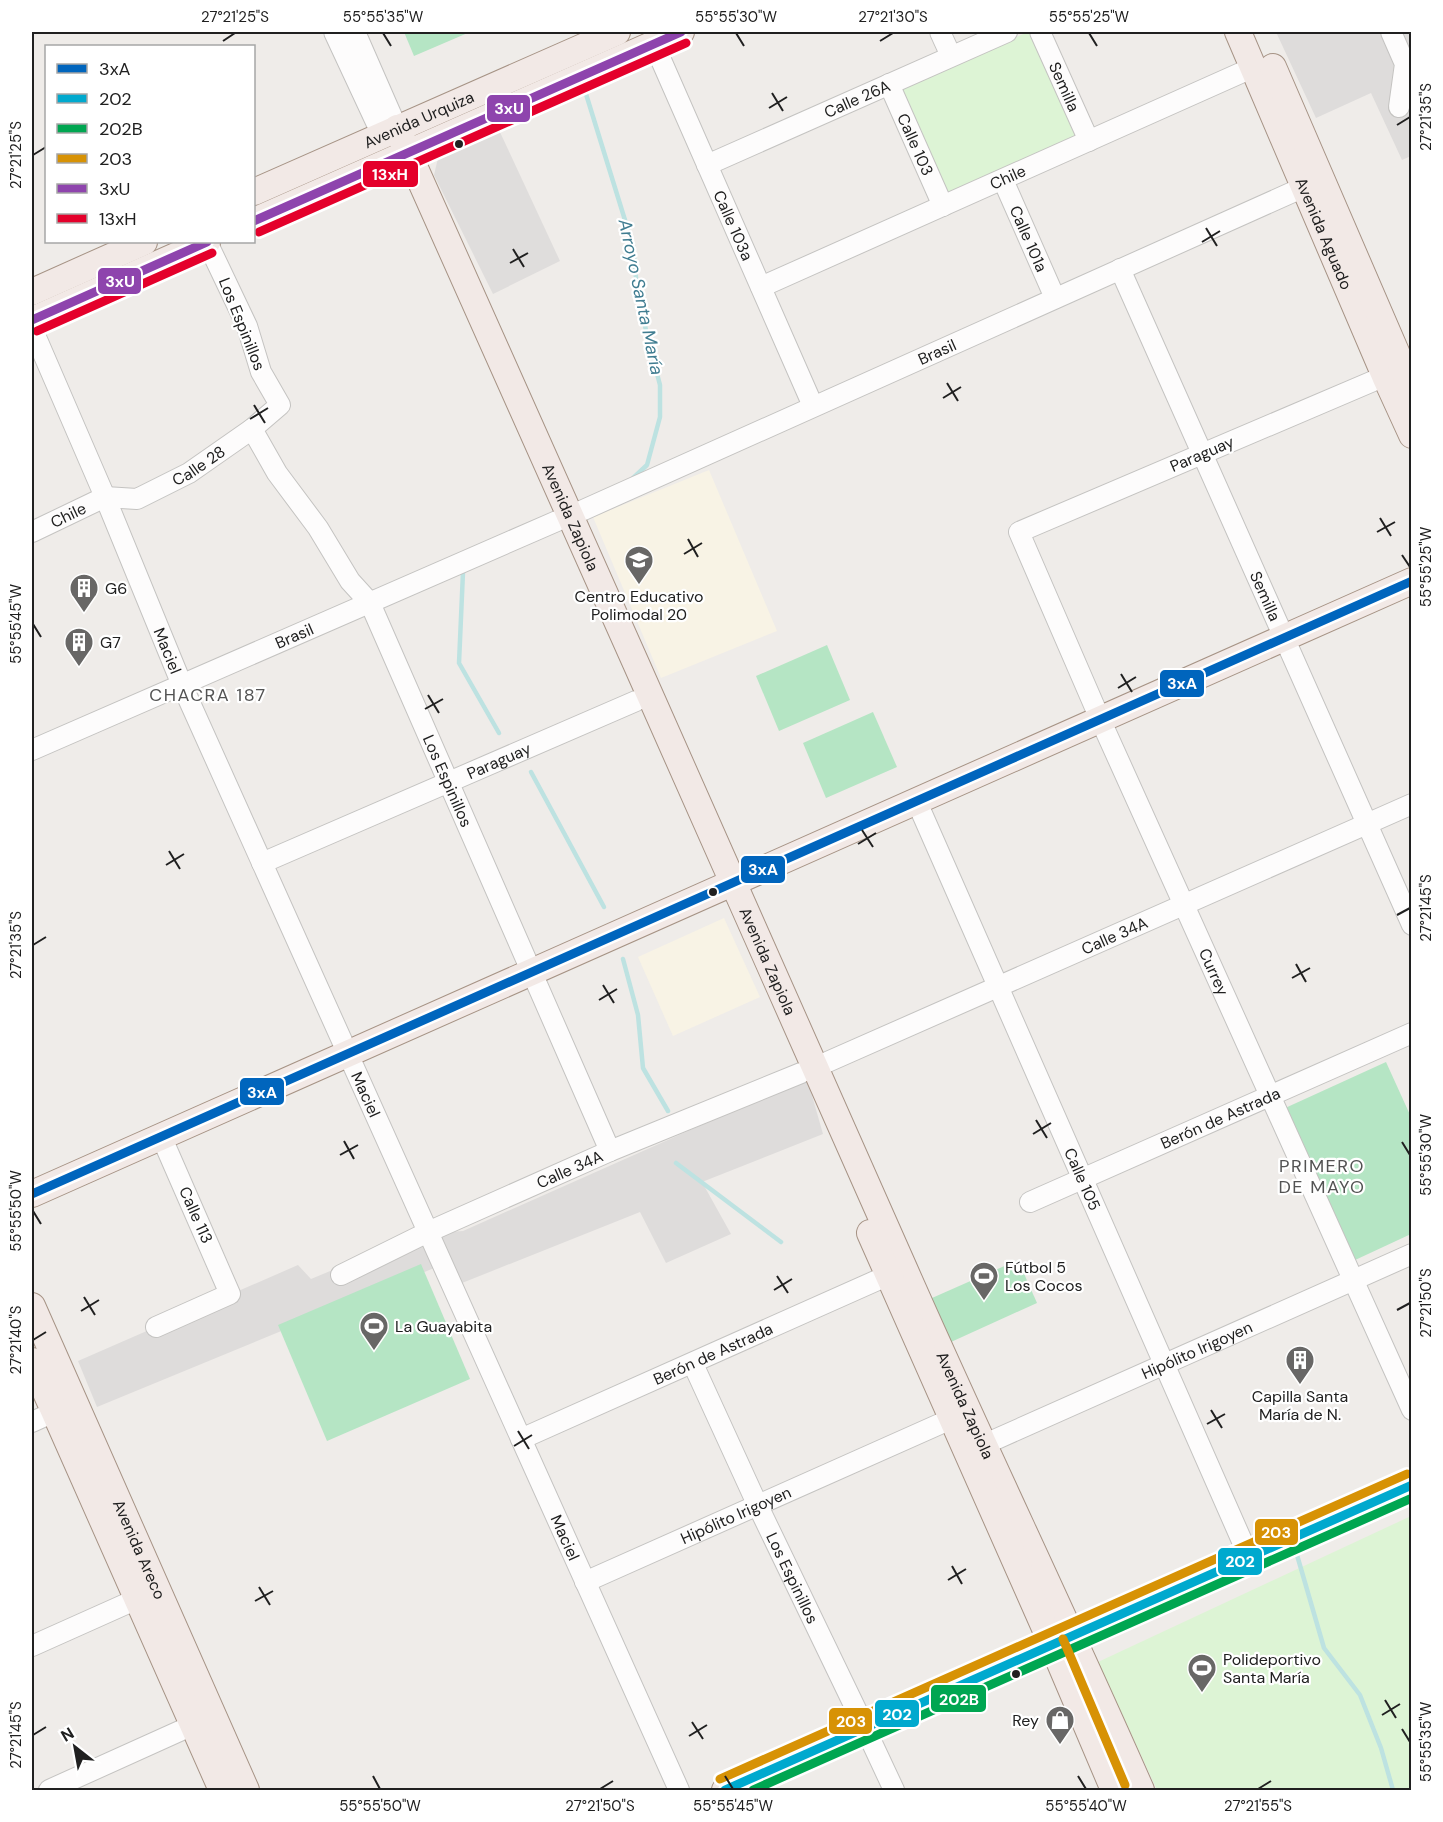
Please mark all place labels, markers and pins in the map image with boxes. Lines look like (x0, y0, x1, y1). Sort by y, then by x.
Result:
unlabelled marker (453, 138, 465, 150)
school or university icon: Centro Educativo Polimodal 20 (623, 544, 655, 586)
building icon: G6 (68, 572, 100, 614)
place label: G6 (105, 578, 127, 599)
place label: Centro Educativo Polimodal 20 (575, 586, 703, 625)
building icon: G7 (63, 626, 95, 668)
place label: G7 (100, 632, 121, 653)
unlabelled marker (707, 886, 719, 898)
place label: Fútbol 5 Los Cocos (1005, 1257, 1083, 1296)
sports icon: Fútbol 5 Los Cocos (968, 1260, 1000, 1302)
sports icon: La Guayabita (358, 1310, 390, 1352)
place label: La Guayabita (395, 1316, 492, 1337)
building icon: Capilla Santa María de N. (1284, 1344, 1316, 1386)
place label: Capilla Santa María de N. (1252, 1386, 1348, 1425)
place label: Polideportivo Santa María (1223, 1649, 1321, 1688)
sports icon: Polideportivo Santa María (1186, 1652, 1218, 1694)
unlabelled marker (1010, 1668, 1022, 1680)
shop icon: Rey (1044, 1704, 1076, 1746)
place label: Rey (1012, 1710, 1039, 1731)

